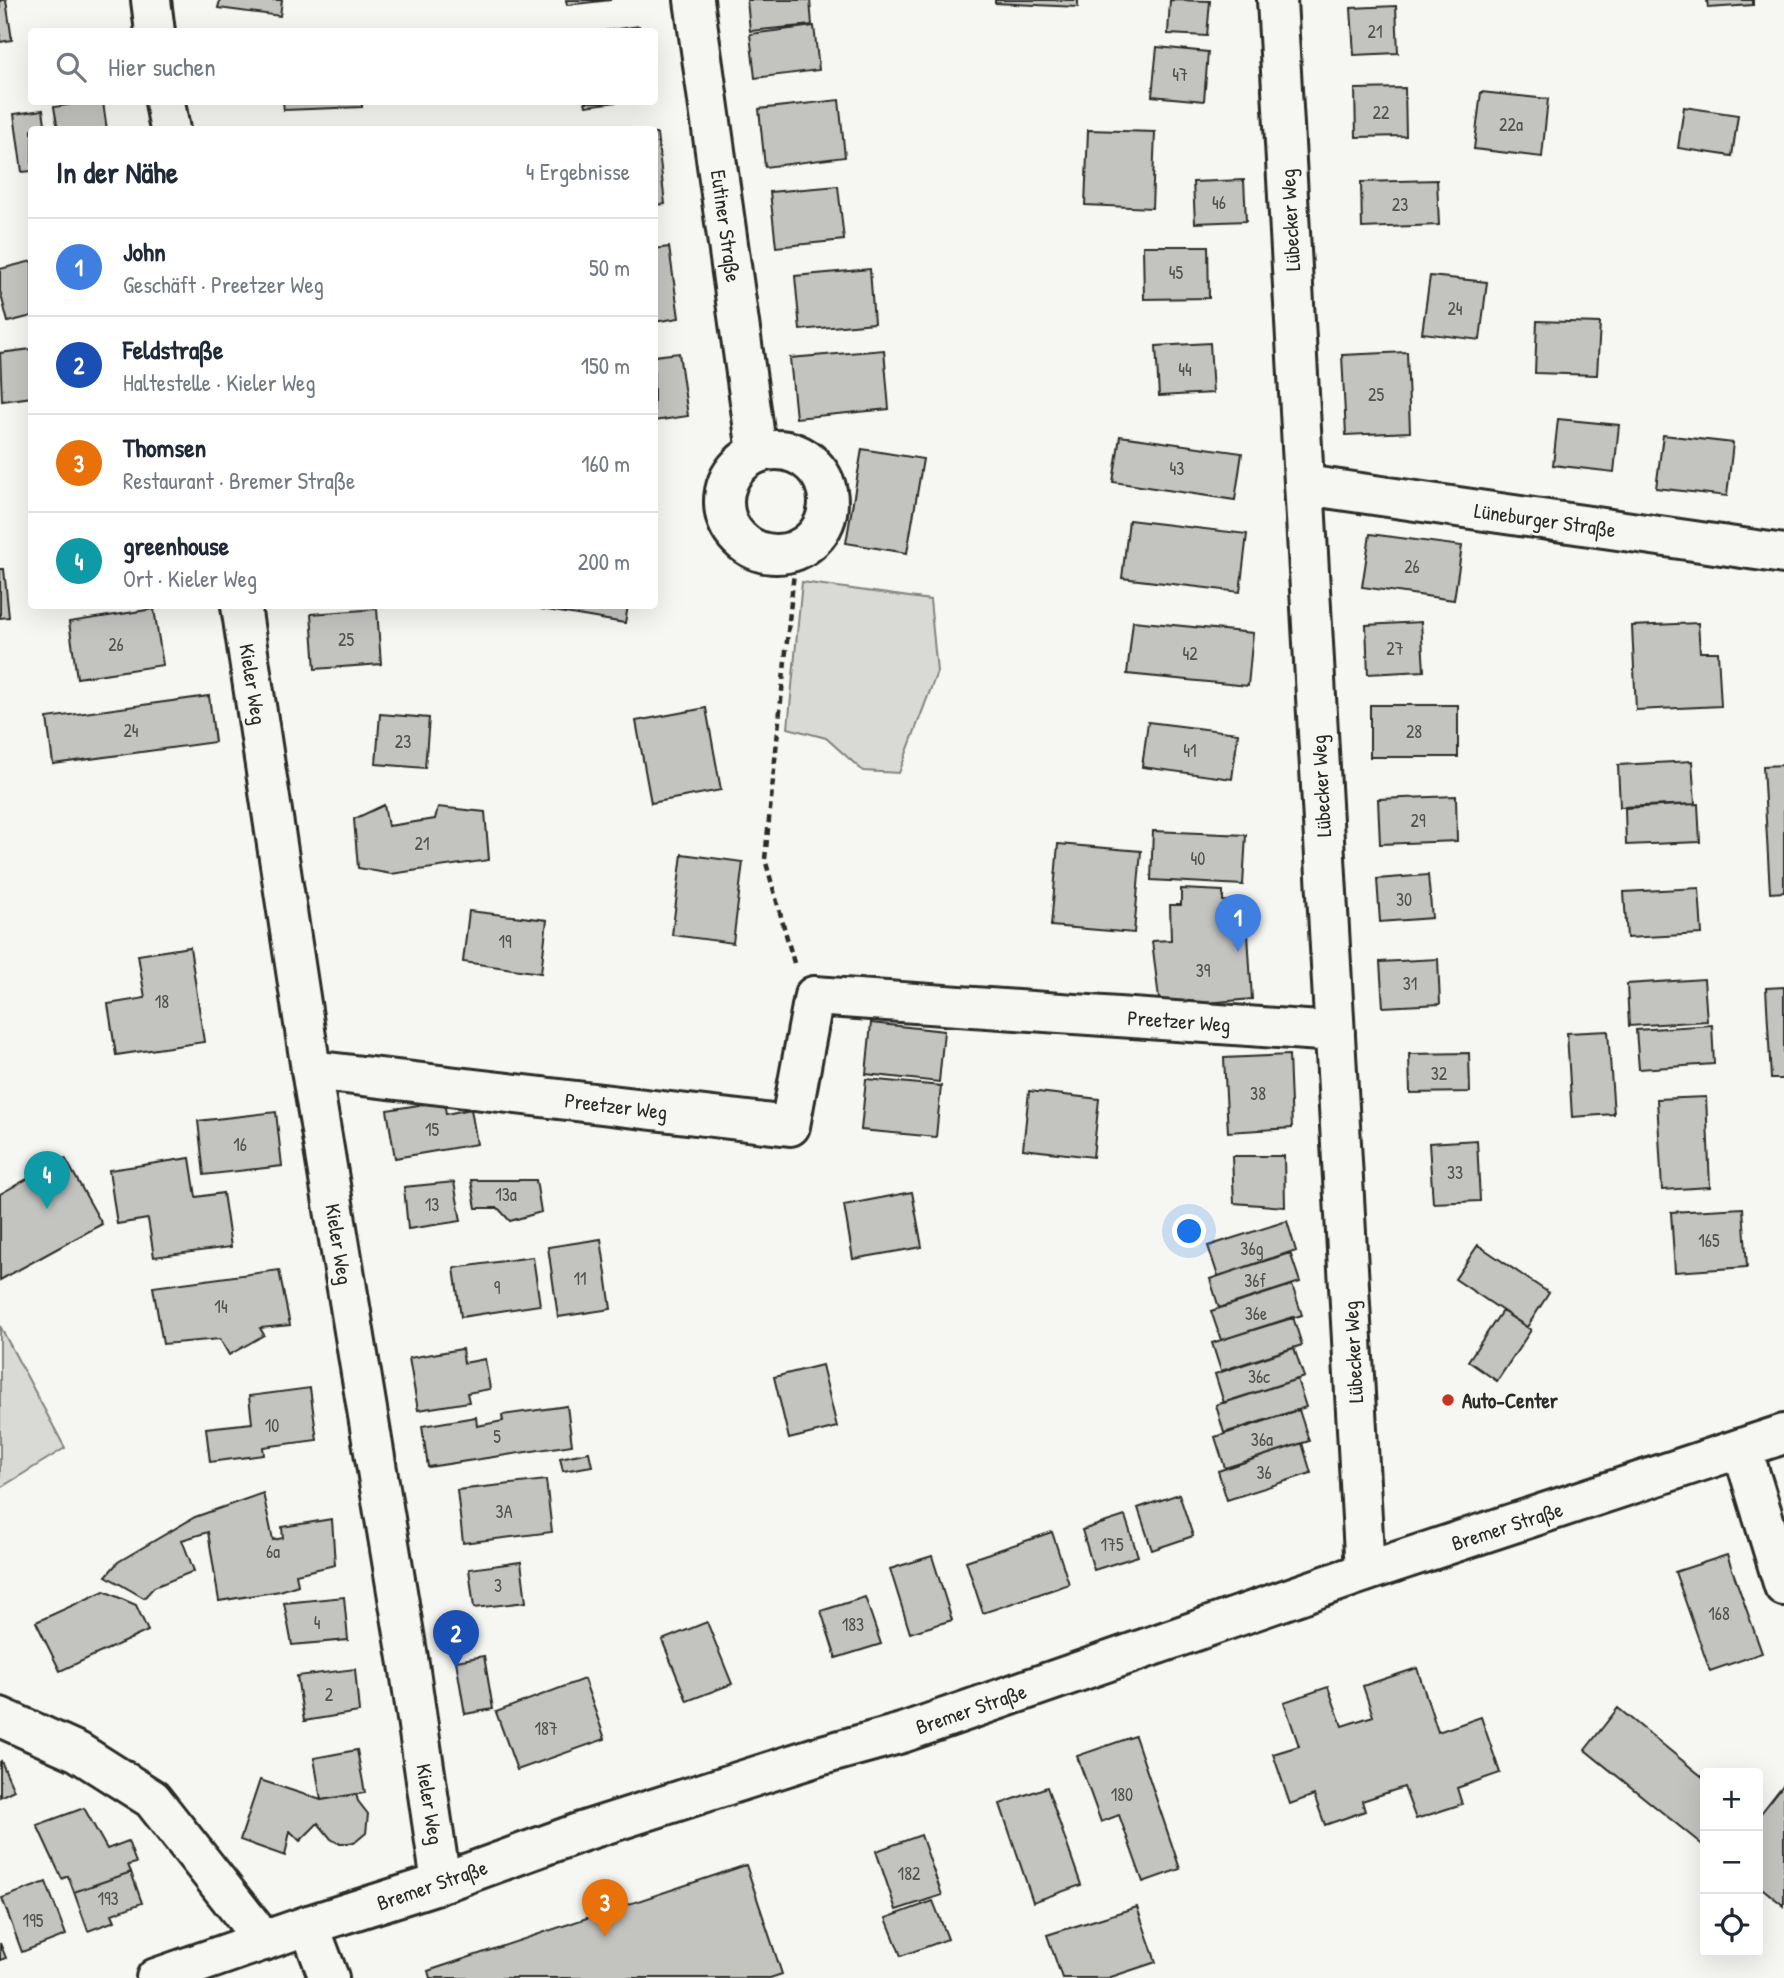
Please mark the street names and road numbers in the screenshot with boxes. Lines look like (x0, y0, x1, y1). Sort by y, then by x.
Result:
street label: Eutiner Straße (704, 168, 748, 284)
street label: Lübecker Weg (1273, 168, 1307, 272)
street label: Lüneburger Straße (1472, 496, 1618, 544)
street label: Kieler Weg (232, 641, 274, 727)
street label: Lübecker Weg (1304, 734, 1338, 838)
street label: Preetzer Weg (1127, 1003, 1231, 1039)
street label: Preetzer Weg (563, 1085, 669, 1127)
street label: Kieler Weg (318, 1201, 360, 1287)
street label: Lübecker Weg (1336, 1300, 1370, 1404)
street label: Bremer Straße (1448, 1494, 1566, 1558)
street label: Bremer Straße (912, 1677, 1030, 1741)
street label: Kieler Weg (409, 1761, 451, 1847)
street label: Bremer Straße (373, 1853, 491, 1917)

